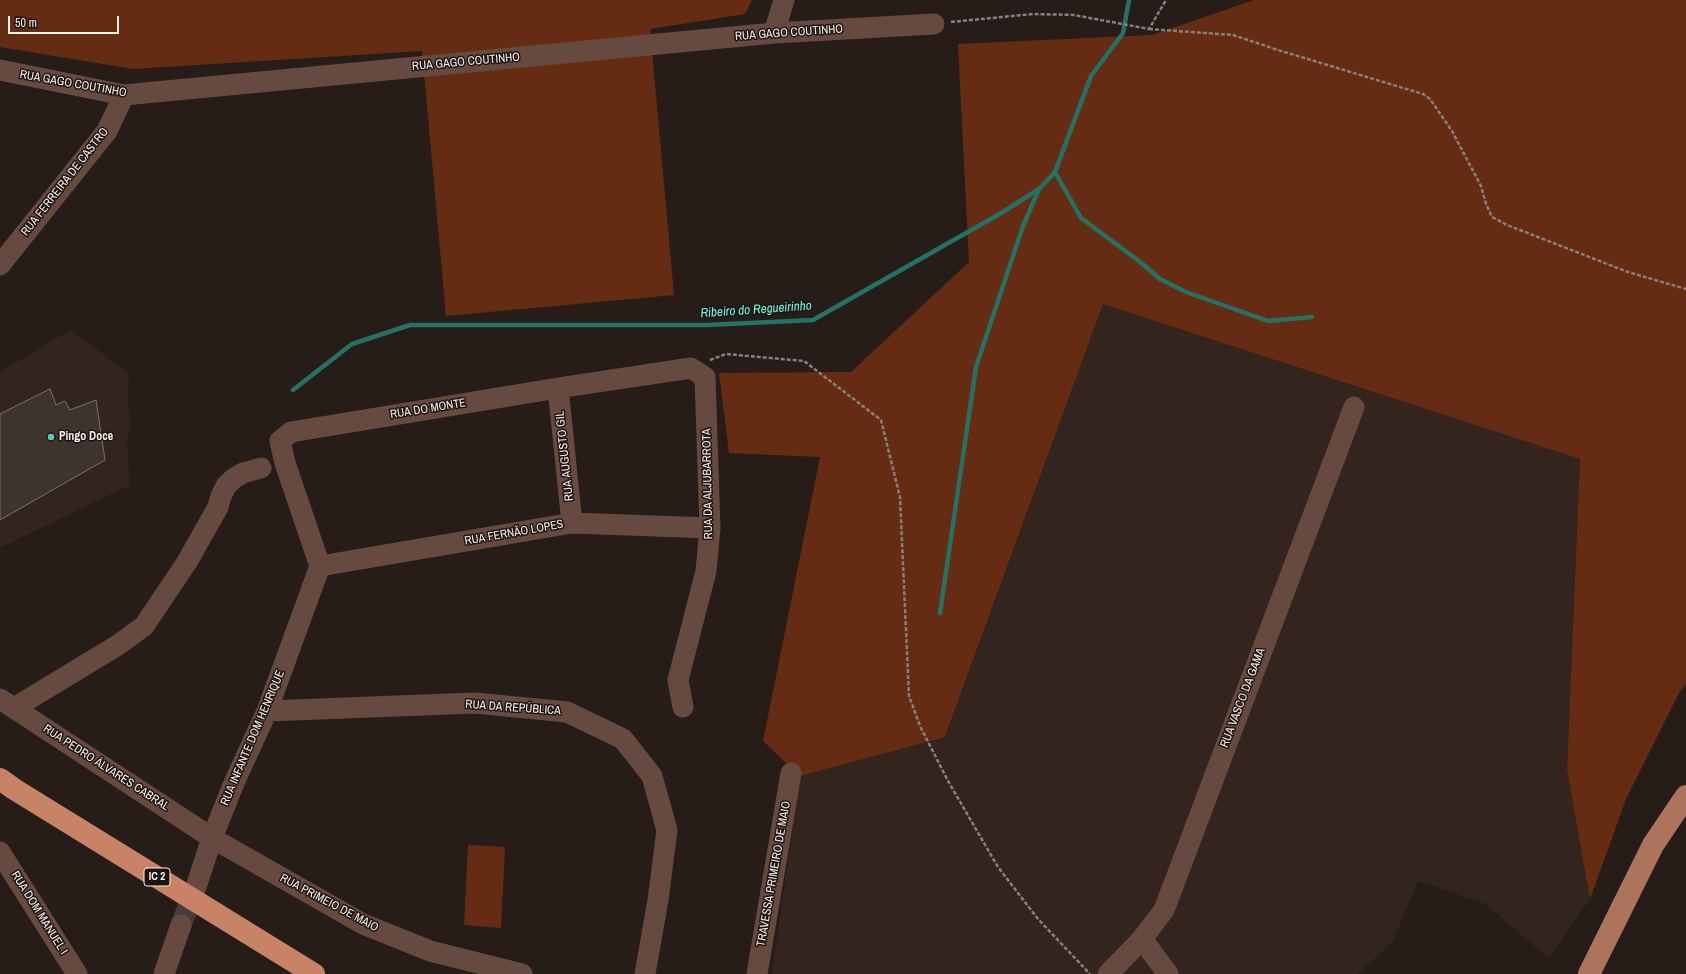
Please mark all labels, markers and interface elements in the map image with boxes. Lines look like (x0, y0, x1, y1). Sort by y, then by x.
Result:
scale bar (10, 8, 121, 34)
text: 50 m (15, 15, 37, 31)
street label: RUA GAGO COUTINHO (735, 22, 843, 44)
street label: RUA GAGO COUTINHO (411, 50, 521, 74)
street label: RUA GAGO COUTINHO (18, 68, 128, 100)
street label: RUA FERREIRA DE CASTRO (18, 125, 112, 239)
water label: Ribeiro do Regueirinho (700, 298, 812, 322)
street label: RUA DO MONTE (389, 396, 467, 422)
street label: RUA AUGUSTO GIL (553, 410, 577, 502)
street label: RUA DA ALJUBARROTA (700, 428, 716, 540)
place label: Pingo Doce (59, 430, 113, 444)
marker: Pingo Doce (46, 432, 56, 442)
street label: RUA FERNÃO LOPES (463, 517, 565, 549)
street label: RUA VASCO DA GAMA (1217, 646, 1269, 750)
street label: RUA INFANTE DOM HENRIQUE (218, 668, 288, 808)
street label: RUA DA REPÚBLICA (465, 697, 561, 719)
street label: RUA PEDRO ÁLVARES CABRAL (40, 722, 172, 814)
street label: TRAVESSA PRIMEIRO DE MAIO (754, 800, 794, 948)
road number: IC 2 (144, 868, 170, 886)
street label: RUA DOM MANUEL I (8, 869, 70, 957)
street label: RUA PRIMEIO DE MAIO (277, 871, 381, 935)

